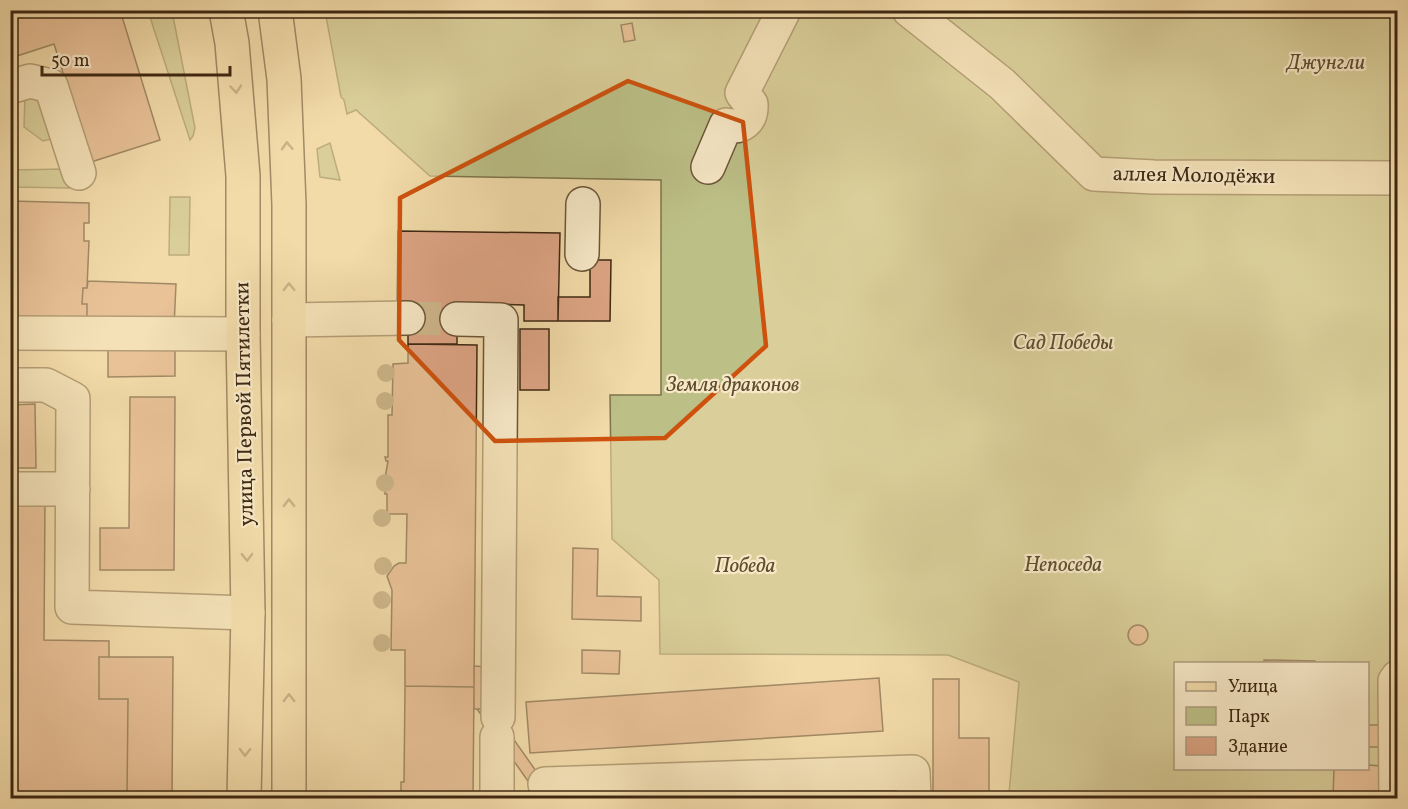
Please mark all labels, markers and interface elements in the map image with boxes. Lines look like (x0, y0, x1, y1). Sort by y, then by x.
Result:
scale bar (42, 39, 230, 77)
text: 50 m (51, 49, 90, 74)
park label: Джунгли (1285, 49, 1365, 78)
one-way arrow (229, 85, 242, 94)
one-way arrow (280, 142, 293, 151)
street label: аллея Молодёжи (1112, 160, 1276, 192)
street label: улица Первой Пятилетки (228, 281, 262, 527)
one-way arrow (283, 283, 295, 292)
park label: Сад Победы (1013, 329, 1113, 358)
park label: Земля драконов (666, 371, 799, 400)
one-way arrow (283, 499, 295, 508)
park label: Непоседа (1024, 551, 1102, 580)
one-way arrow (241, 552, 253, 561)
park label: Победа (715, 552, 775, 581)
legend (1174, 662, 1369, 770)
text: Улица (1228, 675, 1278, 700)
one-way arrow (283, 694, 295, 703)
text: Парк (1228, 705, 1270, 730)
text: Здание (1228, 735, 1288, 760)
one-way arrow (239, 747, 251, 756)

